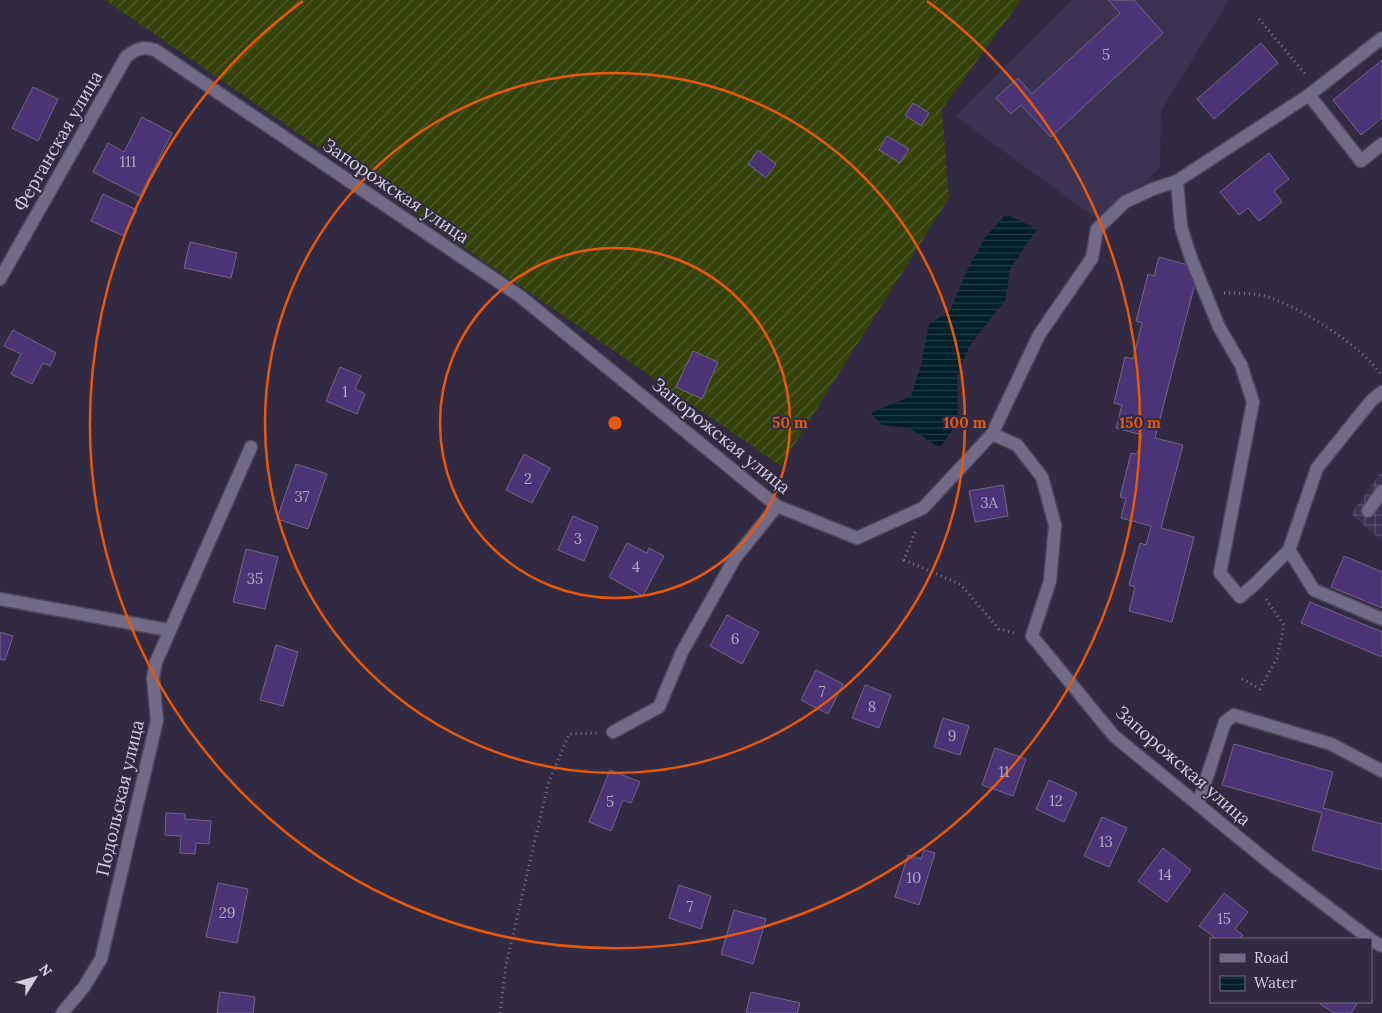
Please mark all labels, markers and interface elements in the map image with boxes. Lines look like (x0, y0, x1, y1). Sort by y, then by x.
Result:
house number: 5 (1102, 45, 1110, 64)
street label: Ферганская улица (8, 66, 107, 215)
street label: Запорожская улица (319, 133, 474, 248)
house number: 111 (120, 152, 136, 171)
street label: Запорожская улица (647, 373, 795, 499)
house number: 1 (342, 382, 348, 401)
text: 50 m (772, 413, 808, 432)
text: 100 m (944, 413, 987, 432)
text: 150 m (1119, 413, 1161, 432)
centre of rings (606, 414, 624, 432)
house number: 2 (524, 469, 532, 488)
house number: 37 (295, 487, 310, 506)
house number: 3А (980, 493, 998, 512)
house number: 3 (574, 529, 582, 548)
house number: 4 (632, 557, 640, 576)
house number: 35 (247, 569, 263, 588)
house number: 6 (731, 629, 739, 648)
house number: 7 (819, 682, 826, 701)
house number: 8 (868, 697, 876, 716)
street label: Запорожская улица (1111, 701, 1256, 831)
street label: Подольская улица (90, 718, 149, 878)
house number: 9 (948, 726, 956, 745)
house number: 11 (999, 762, 1009, 781)
house number: 12 (1049, 791, 1063, 810)
house number: 5 (606, 792, 614, 811)
house number: 13 (1099, 832, 1113, 851)
house number: 14 (1158, 865, 1172, 884)
house number: 10 (907, 868, 921, 887)
house number: 7 (687, 897, 694, 916)
house number: 29 (219, 903, 235, 922)
house number: 15 (1217, 909, 1231, 928)
legend (1210, 938, 1372, 1003)
text: Road (1254, 948, 1289, 967)
north arrow (10, 953, 60, 1003)
text: N (35, 960, 56, 980)
text: Water (1254, 973, 1297, 992)

